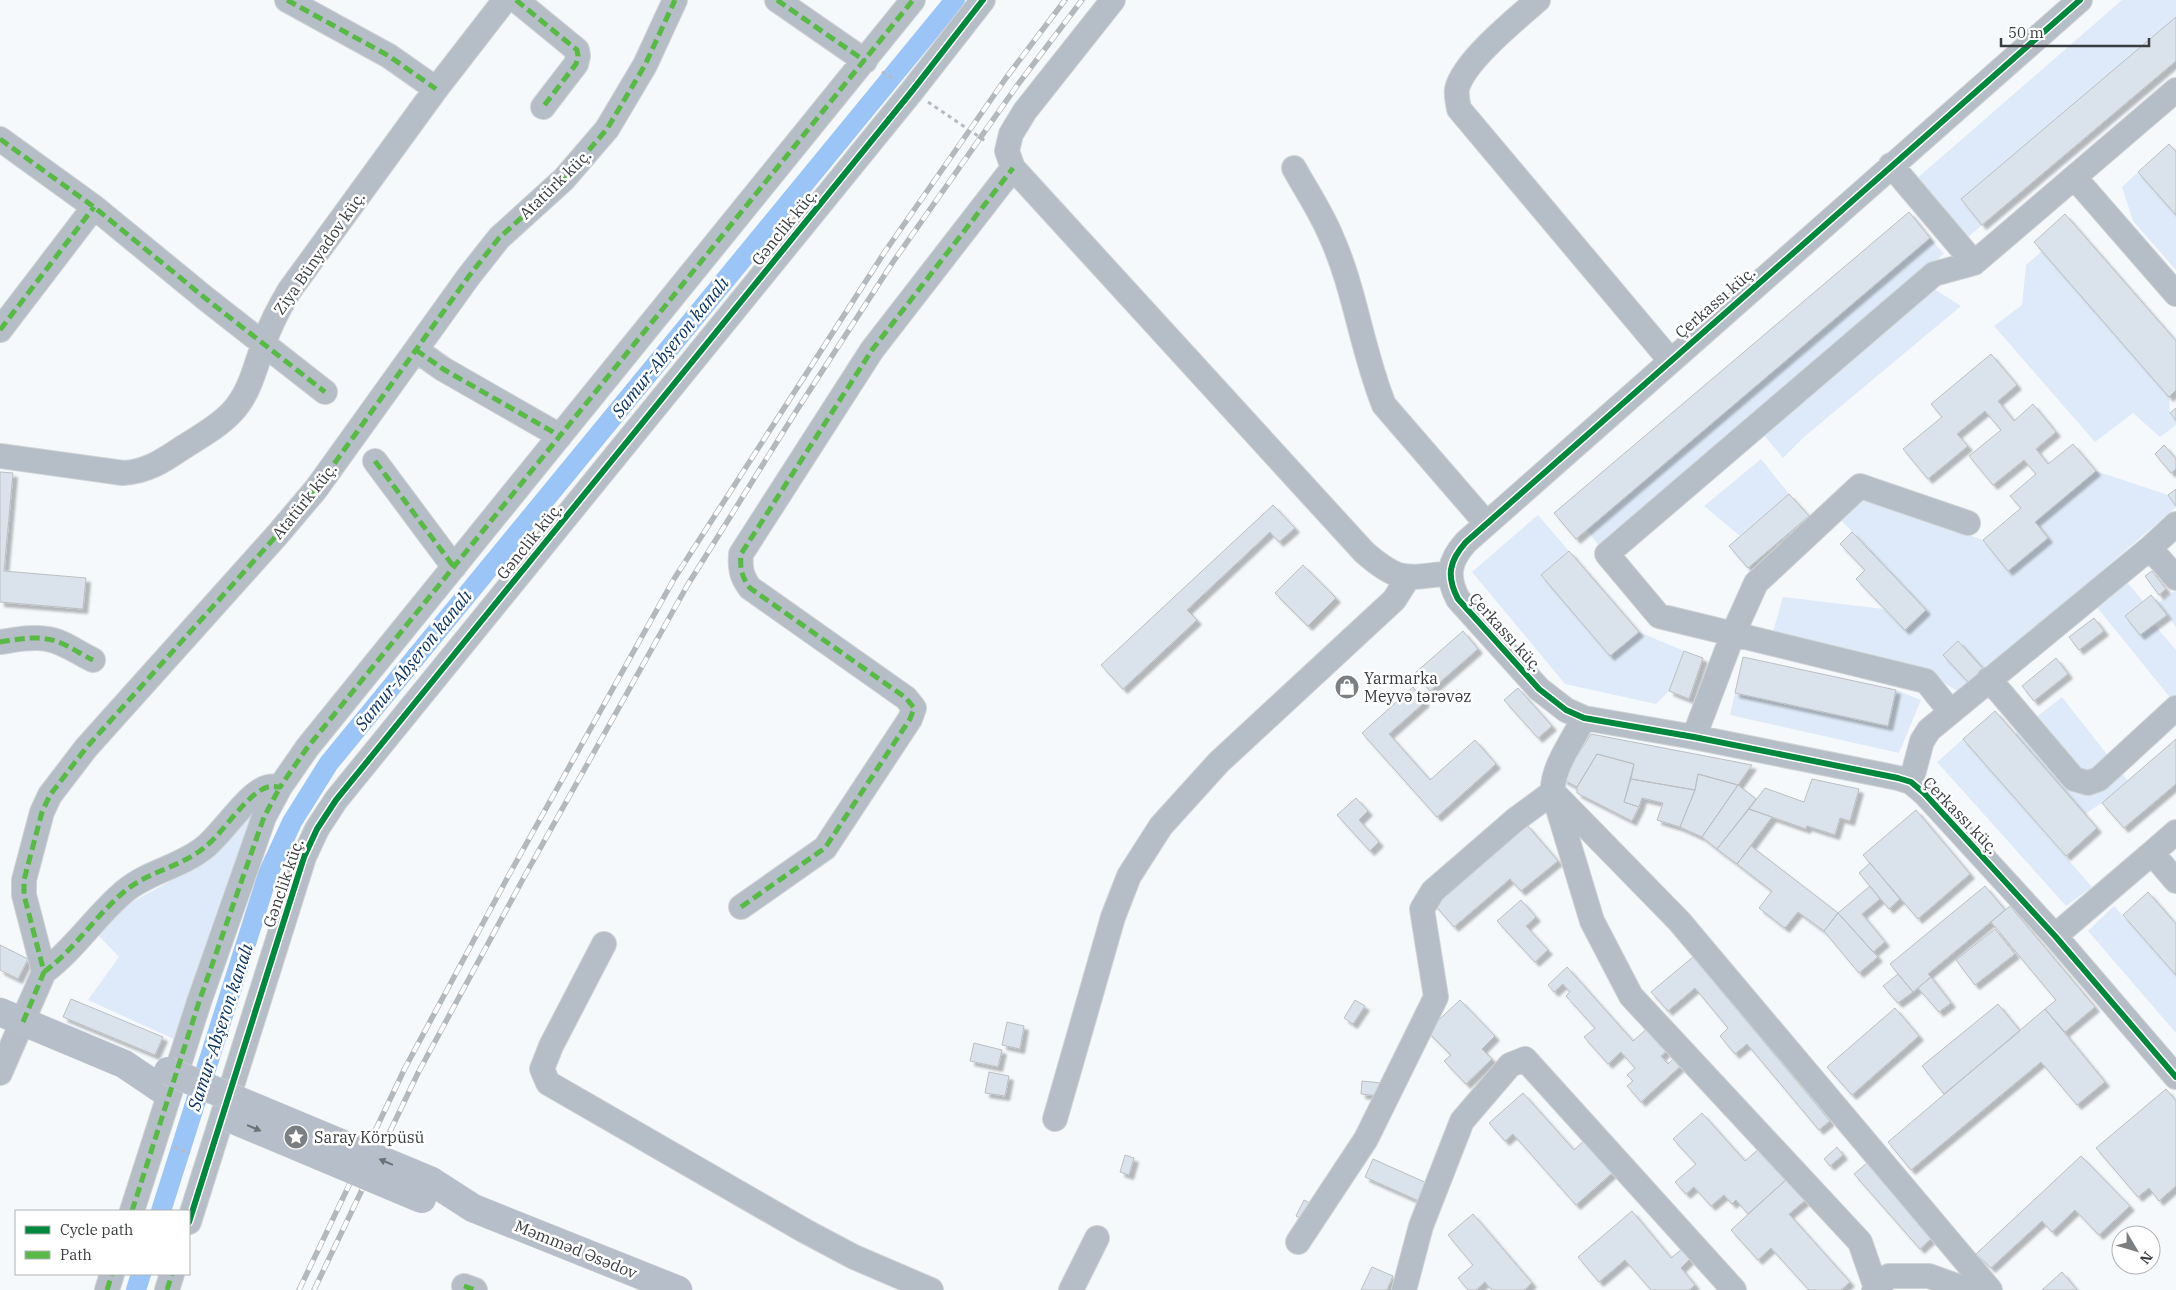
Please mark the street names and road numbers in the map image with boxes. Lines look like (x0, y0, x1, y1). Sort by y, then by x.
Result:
street label: Atatürk küç. (515, 145, 595, 223)
street label: Gənclik küç. (747, 185, 821, 269)
street label: Ziya Bünyadov küç. (269, 188, 369, 318)
street label: Çerkassı küç. (1671, 262, 1759, 342)
street label: Atatürk küç. (267, 459, 341, 543)
street label: Gənclik küç. (492, 499, 566, 583)
street label: Çerkassı küç. (1465, 588, 1547, 676)
street label: Çerkassı küç. (1919, 772, 2003, 858)
street label: Gənclik küç. (258, 836, 308, 930)
street label: Məmməd Əsədov (512, 1215, 640, 1283)

